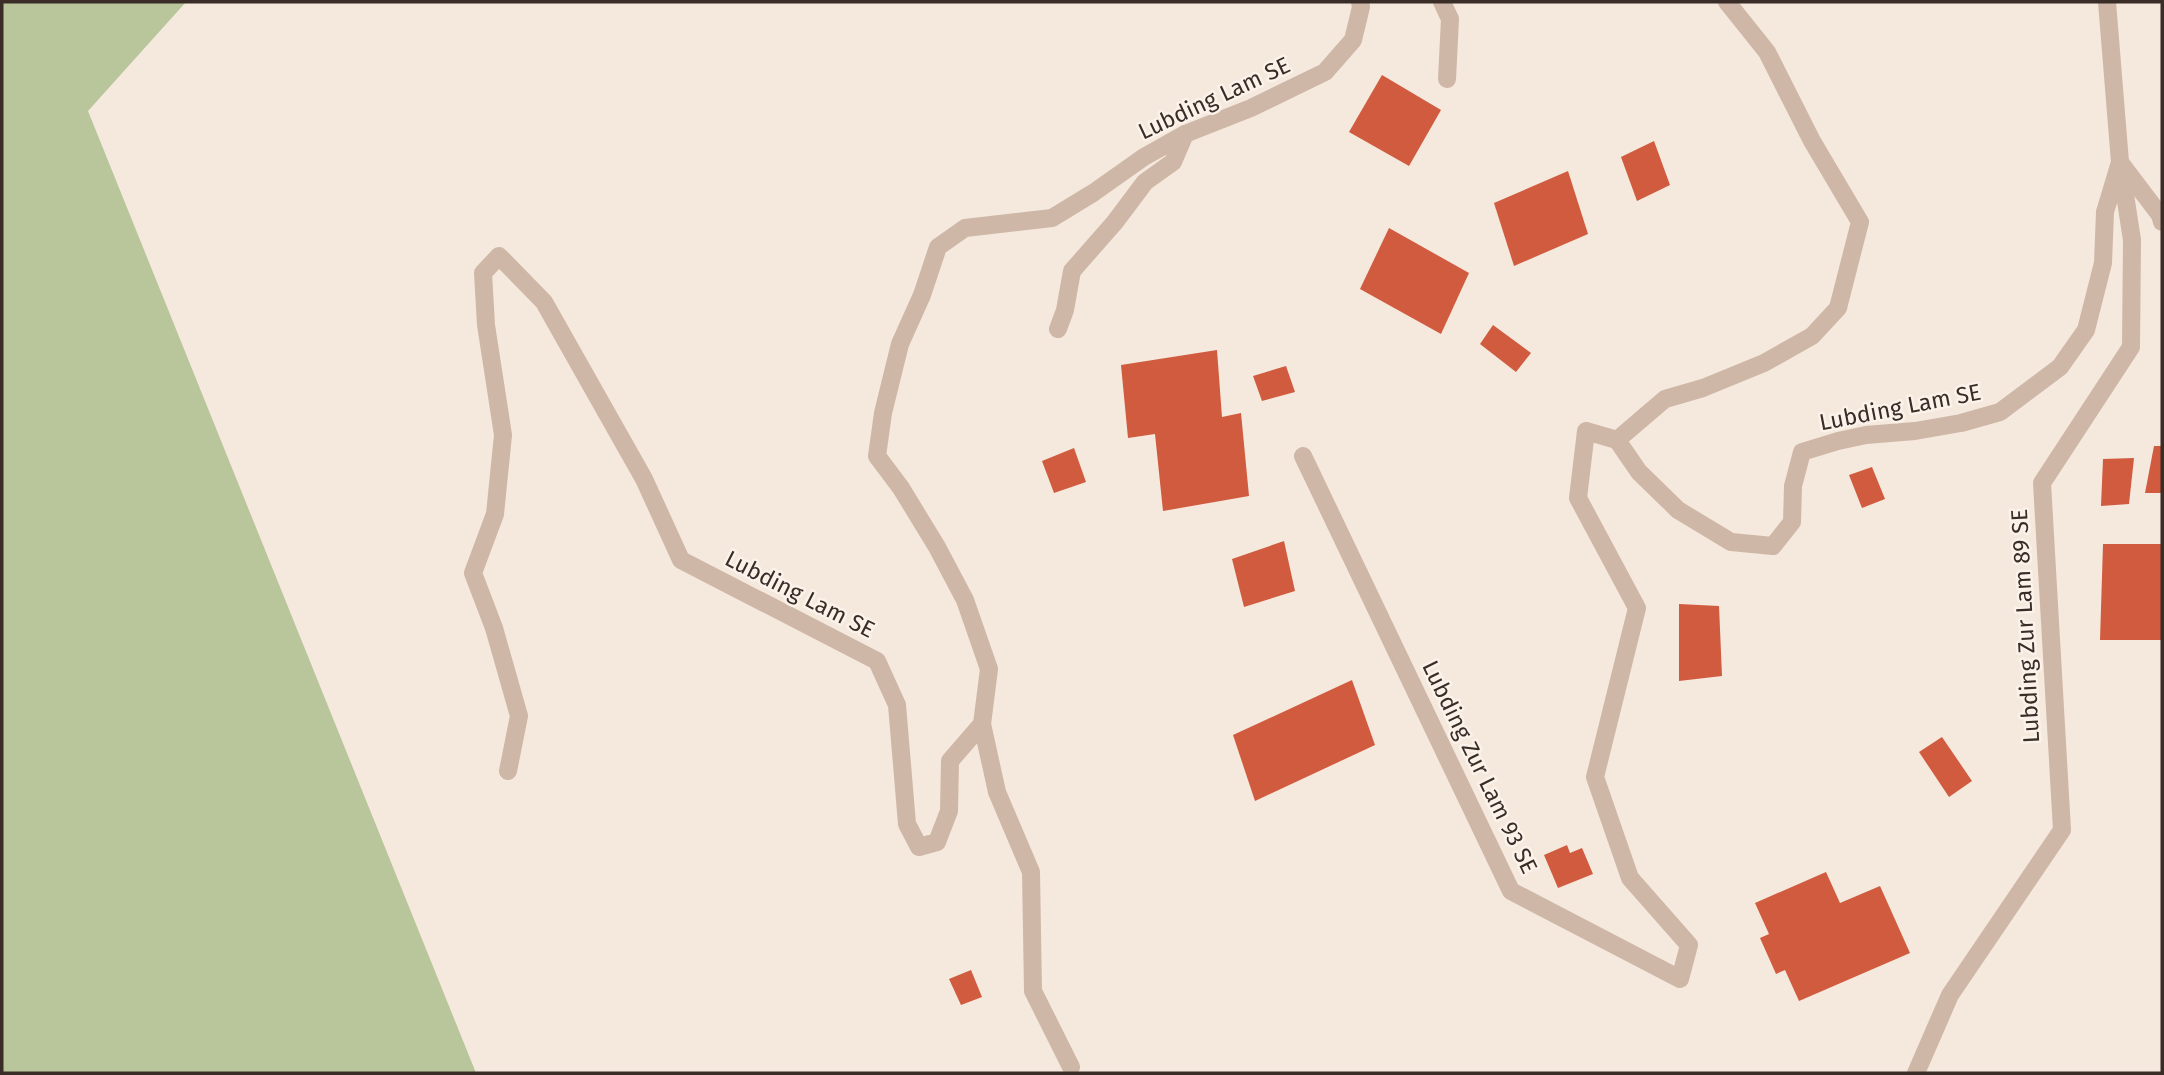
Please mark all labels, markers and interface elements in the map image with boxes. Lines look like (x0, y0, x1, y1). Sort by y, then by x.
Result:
street label: Lubding Lam SE (1134, 51, 1294, 145)
street label: Lubding Lam SE (1817, 378, 1983, 436)
street label: Lubding Zur Lam 89 SE (2005, 508, 2045, 744)
street label: Lubding Lam SE (720, 544, 880, 644)
street label: Lubding Zur Lam 93 SE (1416, 656, 1544, 878)

